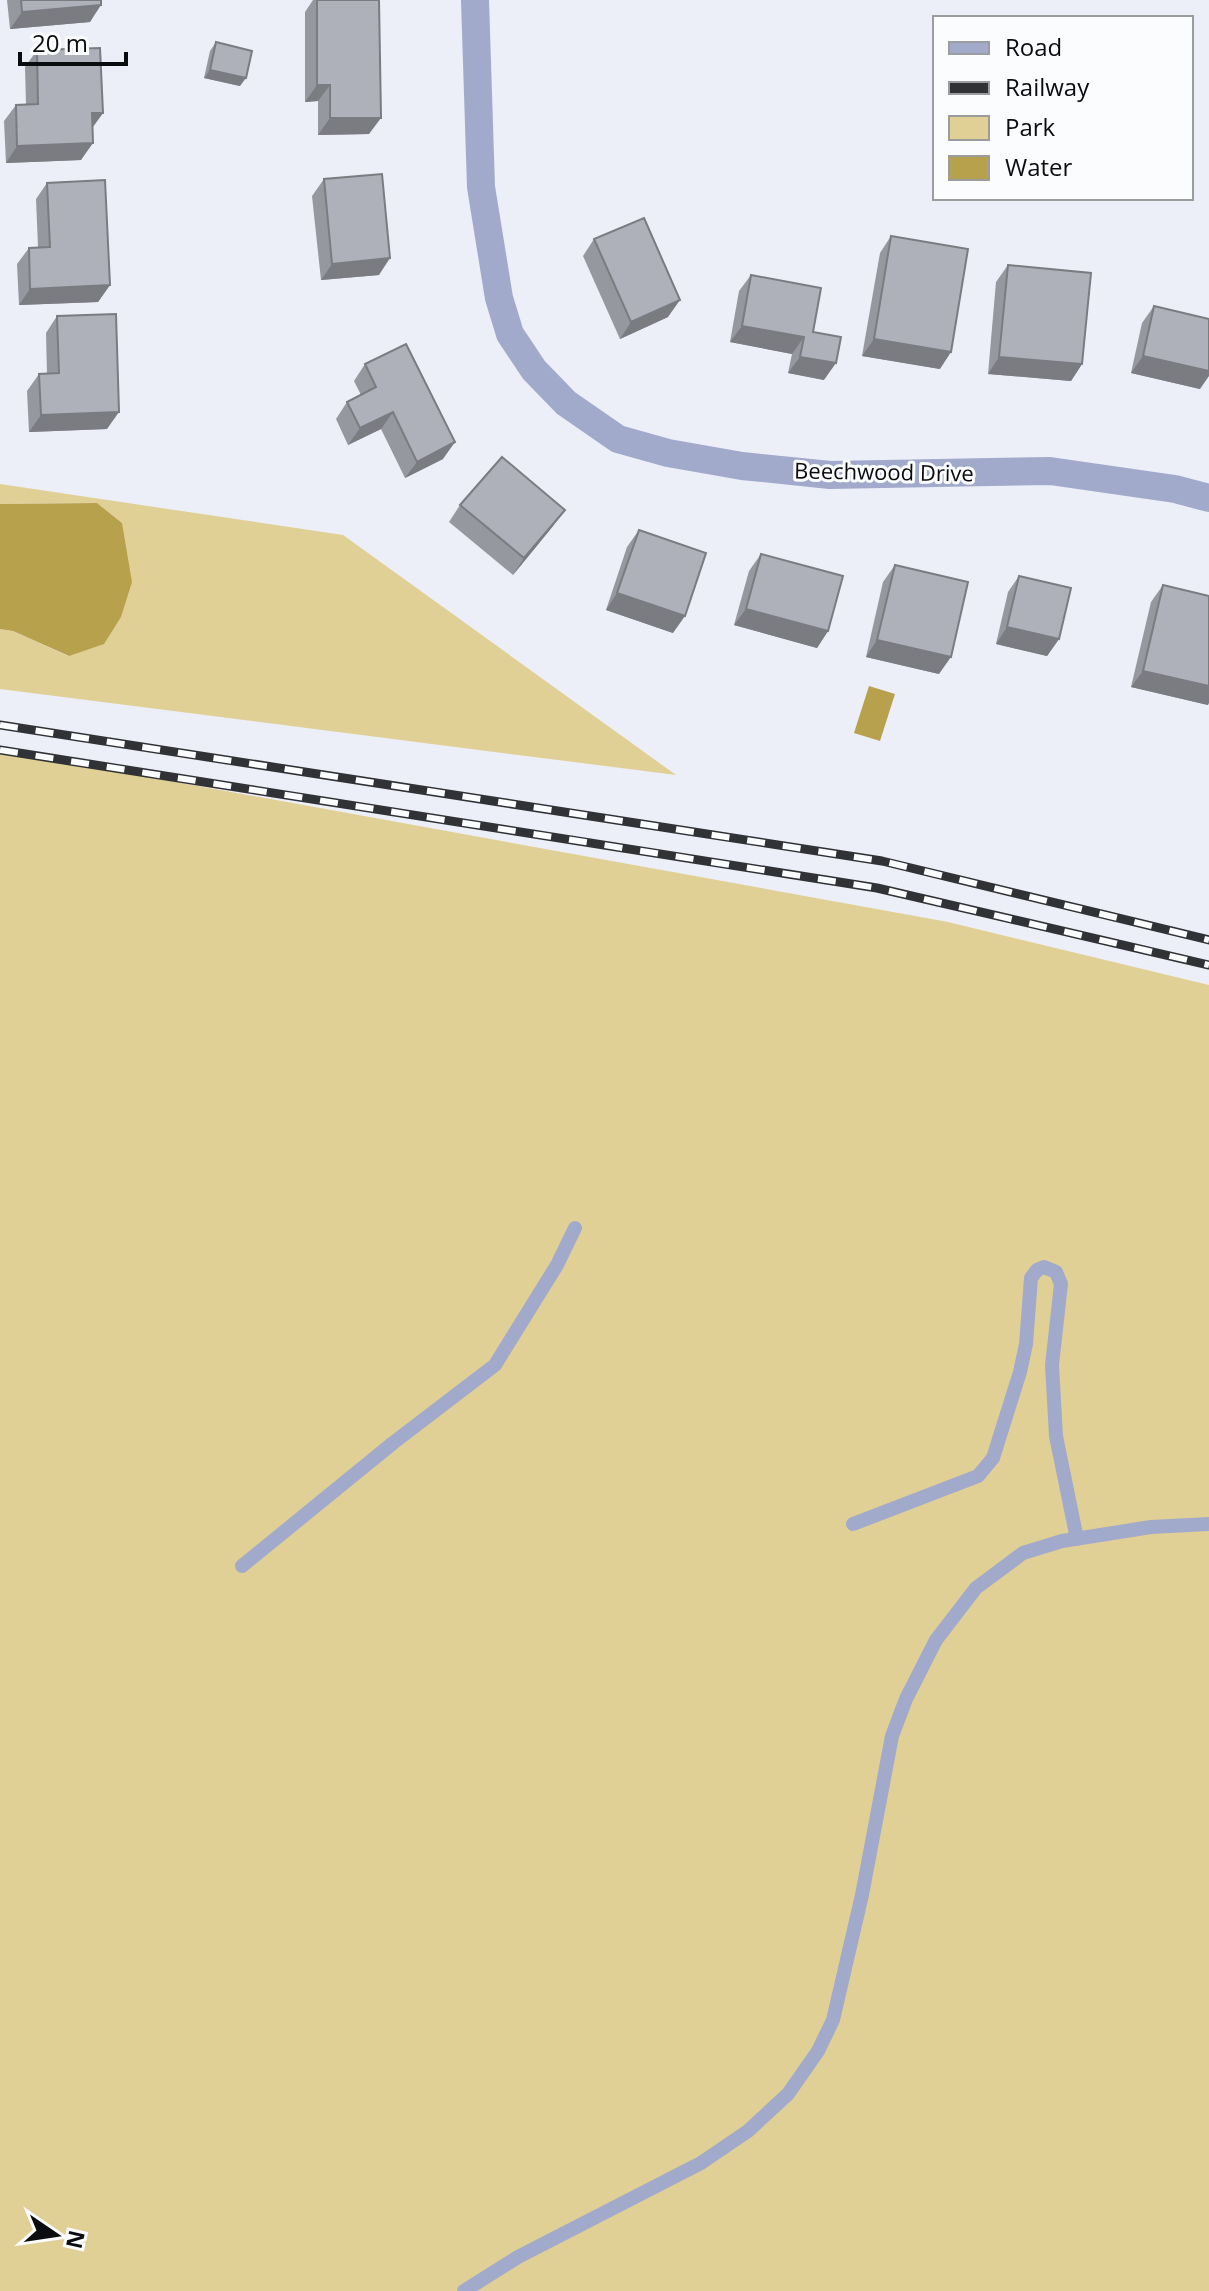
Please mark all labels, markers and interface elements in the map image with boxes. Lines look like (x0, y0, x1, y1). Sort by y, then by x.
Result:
scale bar (20, 16, 126, 66)
legend (933, 16, 1193, 200)
text: 20 m (32, 26, 88, 59)
text: Road (1005, 30, 1062, 63)
text: Railway (1005, 70, 1090, 103)
text: Park (1005, 110, 1056, 143)
text: Water (1005, 150, 1073, 183)
street label: Beechwood Drive (794, 454, 974, 488)
north arrow (16, 2195, 96, 2275)
text: N (60, 2228, 93, 2252)

